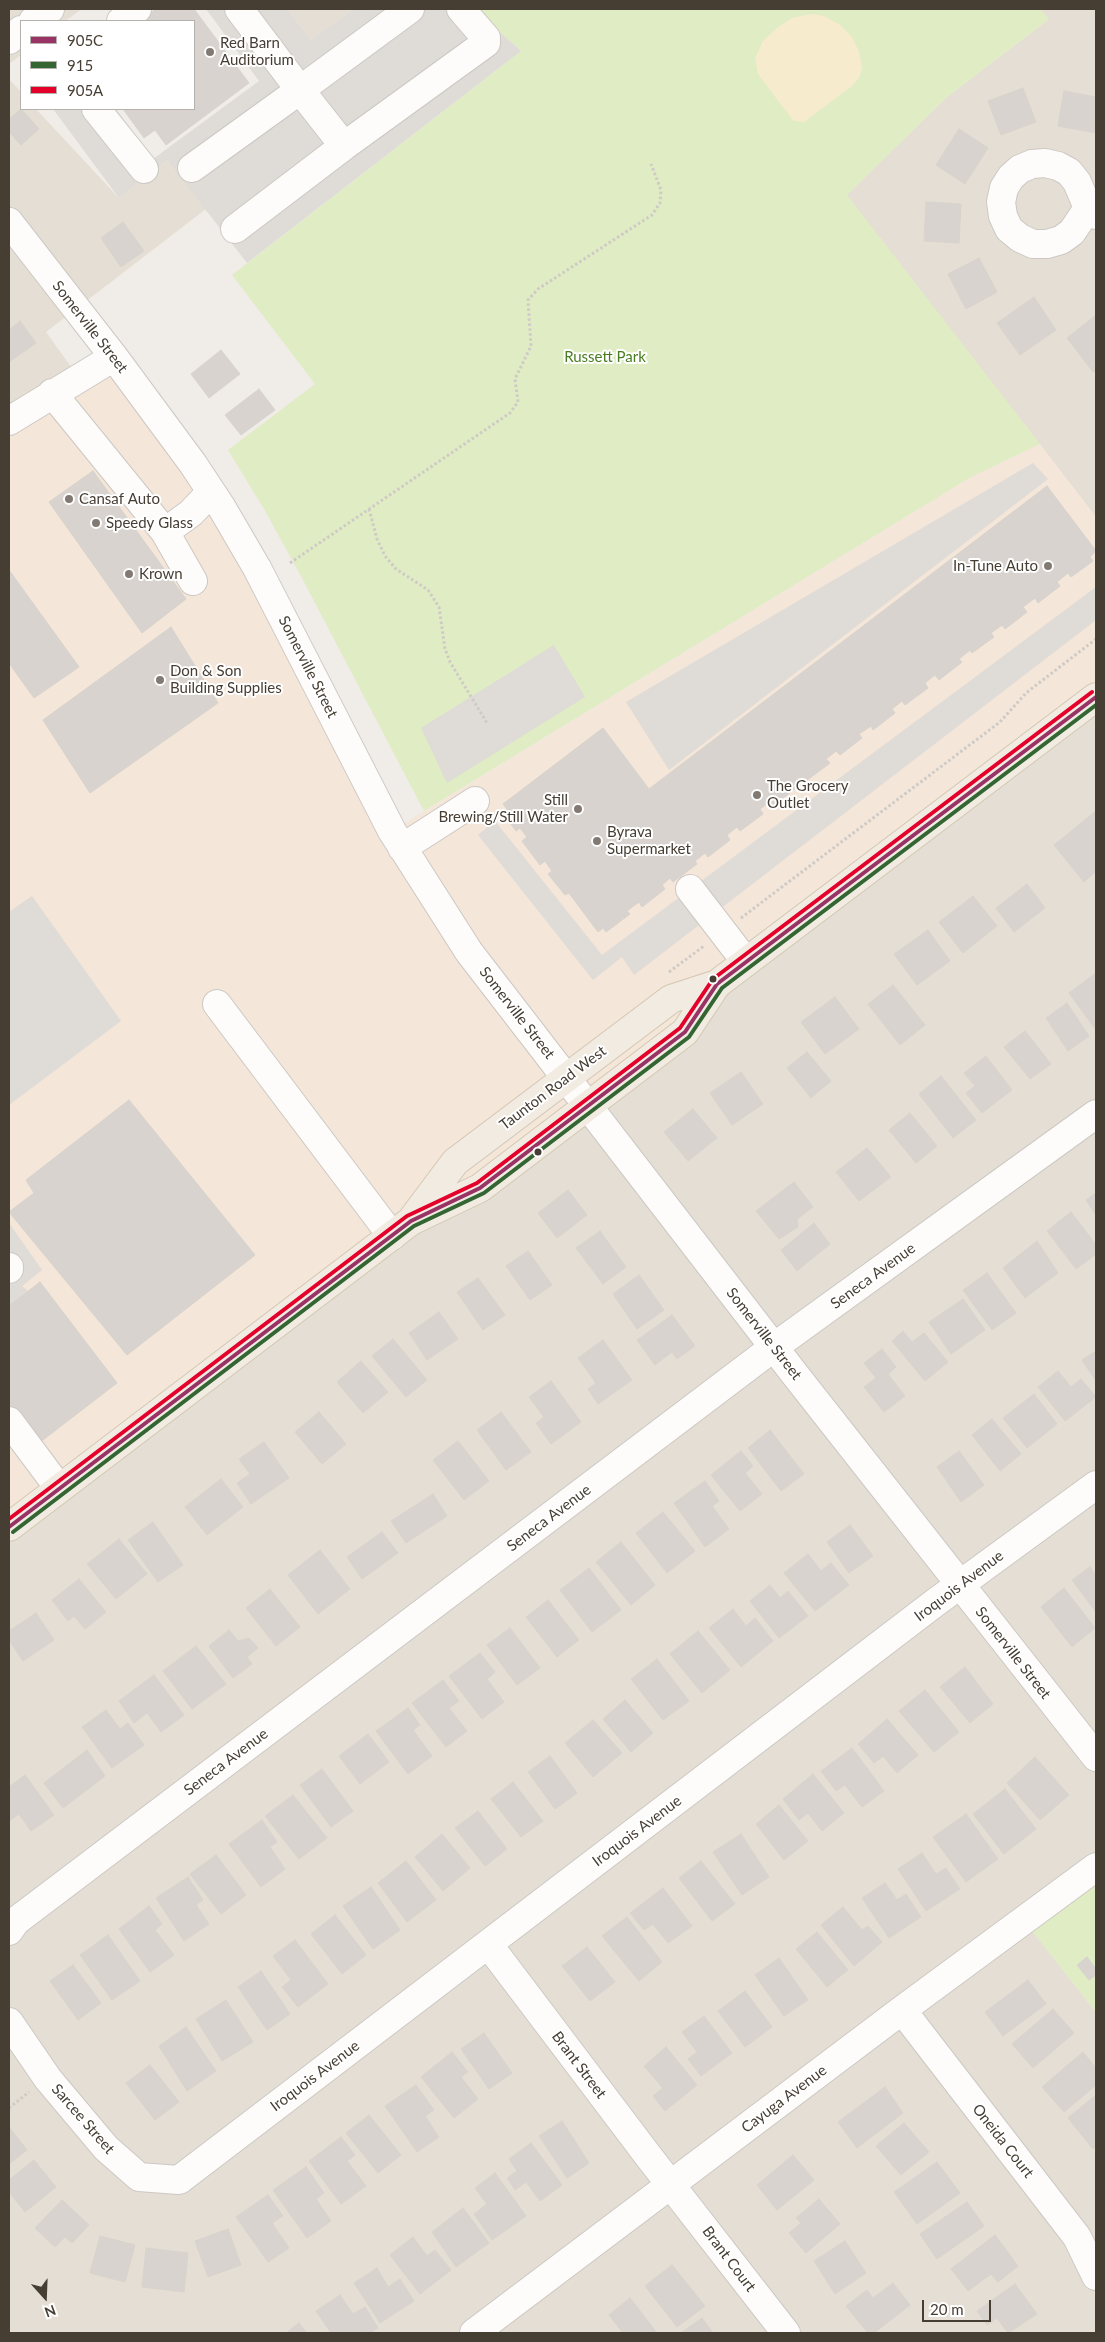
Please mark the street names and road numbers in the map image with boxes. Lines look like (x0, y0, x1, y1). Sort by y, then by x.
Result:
street label: Somerville Street (48, 277, 132, 377)
street label: Somerville Street (275, 613, 341, 721)
street label: Somerville Street (475, 963, 559, 1063)
street label: Taunton Road West (496, 1042, 610, 1134)
street label: Seneca Avenue (827, 1239, 919, 1313)
street label: Somerville Street (722, 1284, 806, 1384)
street label: Seneca Avenue (503, 1481, 595, 1555)
street label: Iroquois Avenue (911, 1547, 1007, 1625)
street label: Somerville Street (971, 1603, 1055, 1703)
street label: Seneca Avenue (180, 1725, 272, 1799)
street label: Iroquois Avenue (589, 1792, 685, 1870)
street label: Brant Street (548, 2028, 610, 2102)
street label: Iroquois Avenue (267, 2037, 363, 2115)
street label: Cayuga Avenue (738, 2061, 830, 2137)
street label: Sarcee Street (48, 2080, 118, 2158)
street label: Oneida Court (969, 2100, 1037, 2182)
street label: Brant Court (699, 2223, 759, 2295)

